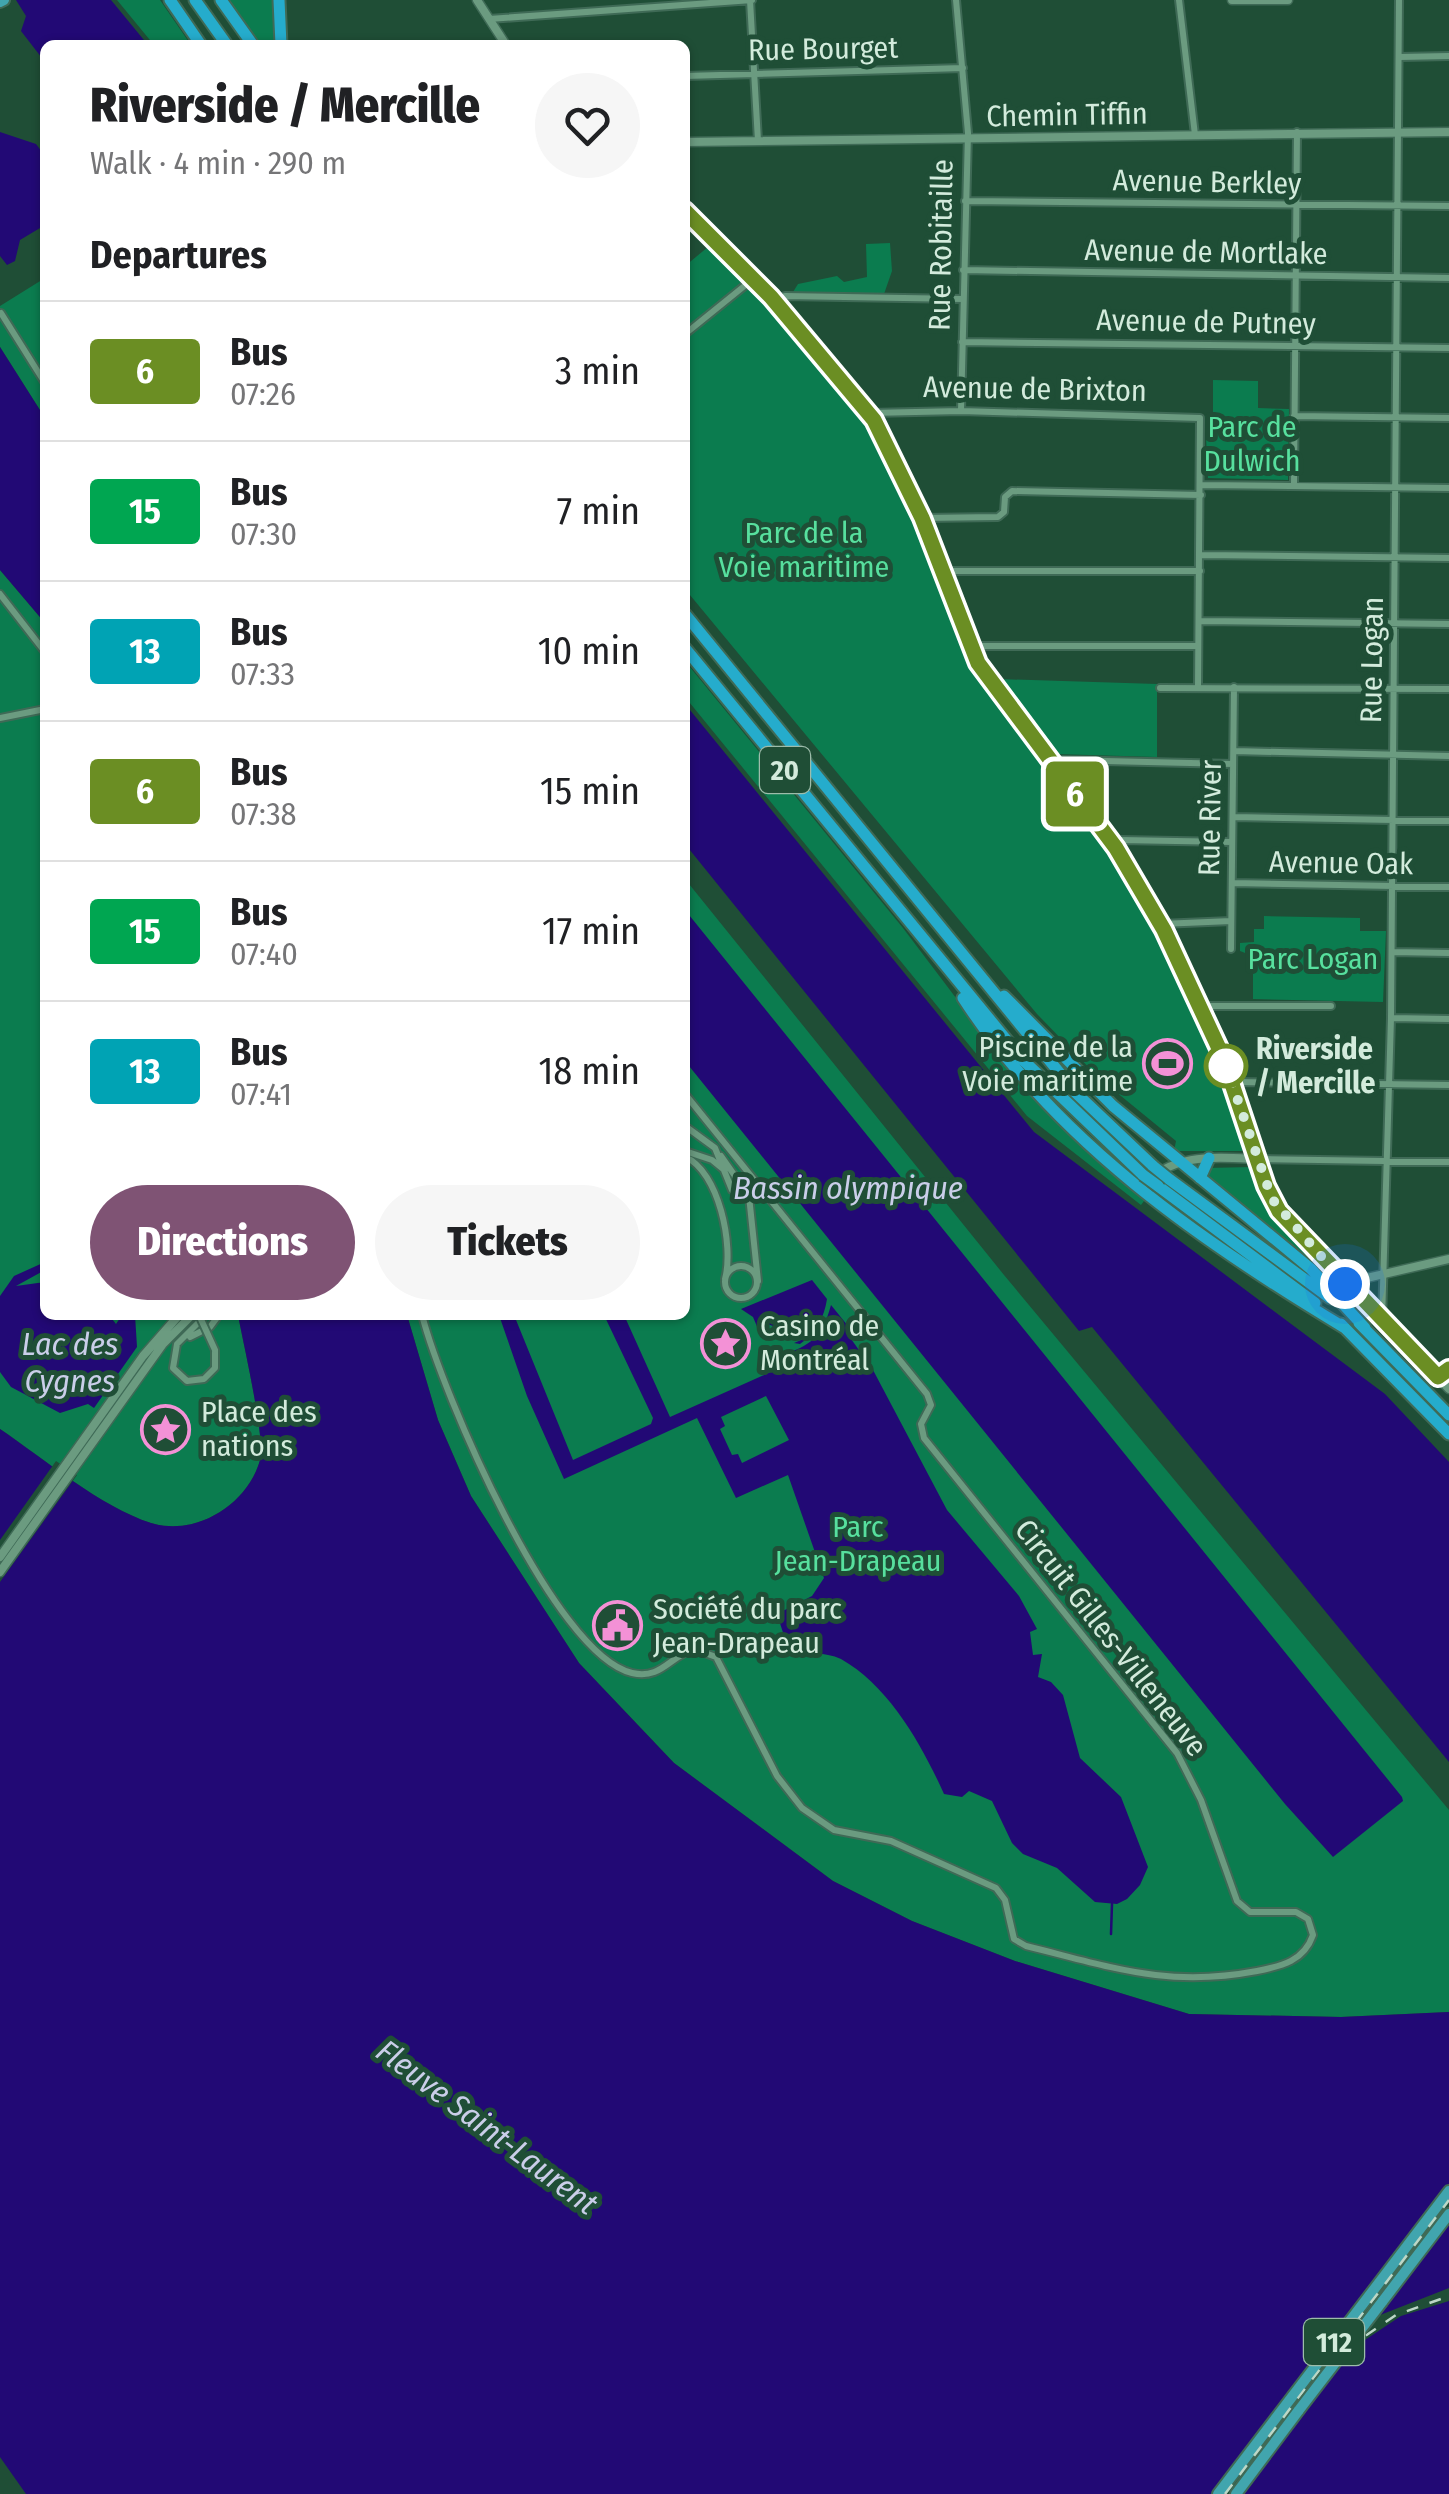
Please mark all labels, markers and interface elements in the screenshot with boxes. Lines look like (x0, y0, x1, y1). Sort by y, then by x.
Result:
street label: Rue Bourget (748, 30, 899, 68)
button: heart (535, 73, 640, 178)
text: Riverside / Mercille (90, 77, 480, 135)
street label: Chemin Tiffin (986, 96, 1148, 134)
text: Walk · 4 min · 290 m (90, 144, 346, 182)
street label: Rue Robitaille (922, 159, 960, 331)
street label: Avenue Berkley (1112, 162, 1302, 202)
text: Departures (90, 232, 267, 278)
street label: Avenue de Mortlake (1084, 232, 1328, 272)
street label: Avenue de Putney (1096, 302, 1317, 342)
text: Bus (230, 329, 288, 375)
text: 3 min (555, 348, 640, 394)
text: 6 (136, 350, 154, 392)
street label: Avenue de Brixton (923, 369, 1147, 409)
text: 07:26 (230, 375, 296, 413)
park label: Parc de Dulwich (1204, 409, 1300, 479)
text: Bus (230, 469, 288, 515)
text: 7 min (557, 488, 640, 534)
text: 15 (129, 490, 161, 532)
text: 07:30 (230, 515, 297, 553)
park label: Parc de la Voie maritime (719, 515, 889, 585)
street label: Rue Logan (1353, 597, 1391, 723)
text: Bus (230, 609, 288, 655)
text: 10 min (538, 628, 640, 674)
text: 13 (129, 630, 161, 672)
text: 07:33 (230, 655, 295, 693)
road number: 20 (760, 747, 810, 793)
text: Bus (230, 749, 288, 795)
street label: Rue River (1191, 759, 1229, 876)
line badge: 6 (1042, 762, 1108, 826)
text: 15 min (540, 768, 640, 814)
text: 6 (136, 770, 154, 812)
text: 6 (1066, 773, 1084, 815)
text: 07:38 (230, 795, 297, 833)
street label: Avenue Oak (1268, 844, 1414, 882)
text: Bus (230, 889, 288, 935)
text: 17 min (542, 908, 640, 954)
text: 15 (129, 910, 161, 952)
text: 07:40 (230, 935, 298, 973)
park label: Parc Logan (1248, 941, 1378, 977)
text: Bus (230, 1029, 288, 1075)
place label: Piscine de la Voie maritime (962, 1029, 1133, 1099)
place label: Riverside / Mercille (1256, 1031, 1376, 1101)
sports icon: Piscine de la Voie maritime (1142, 1038, 1194, 1090)
marker: Riverside / Mercille (1205, 1045, 1247, 1087)
text: 18 min (538, 1048, 640, 1094)
text: 13 (129, 1050, 161, 1092)
text: 07:41 (230, 1075, 292, 1113)
water label: Bassin olympique (733, 1169, 963, 1207)
button: Directions (90, 1185, 355, 1300)
button: Tickets (375, 1185, 640, 1300)
your location (1320, 1259, 1370, 1309)
place label: Casino de Montréal (760, 1308, 879, 1378)
place icon: Casino de Montréal (699, 1317, 751, 1369)
water label: Lac des Cygnes (22, 1325, 118, 1400)
place label: Place des nations (201, 1394, 317, 1464)
place icon: Place des nations (140, 1403, 192, 1455)
park label: Parc Jean-Drapeau (775, 1509, 941, 1579)
street label: Circuit Gilles-Villeneuve (1007, 1512, 1215, 1764)
place label: Société du parc Jean-Drapeau (653, 1591, 842, 1661)
public building icon: Société du parc Jean-Drapeau (592, 1600, 644, 1652)
water label: Fleuve Saint-Laurent (369, 2031, 606, 2223)
road number: 112 (1304, 2319, 1364, 2365)

